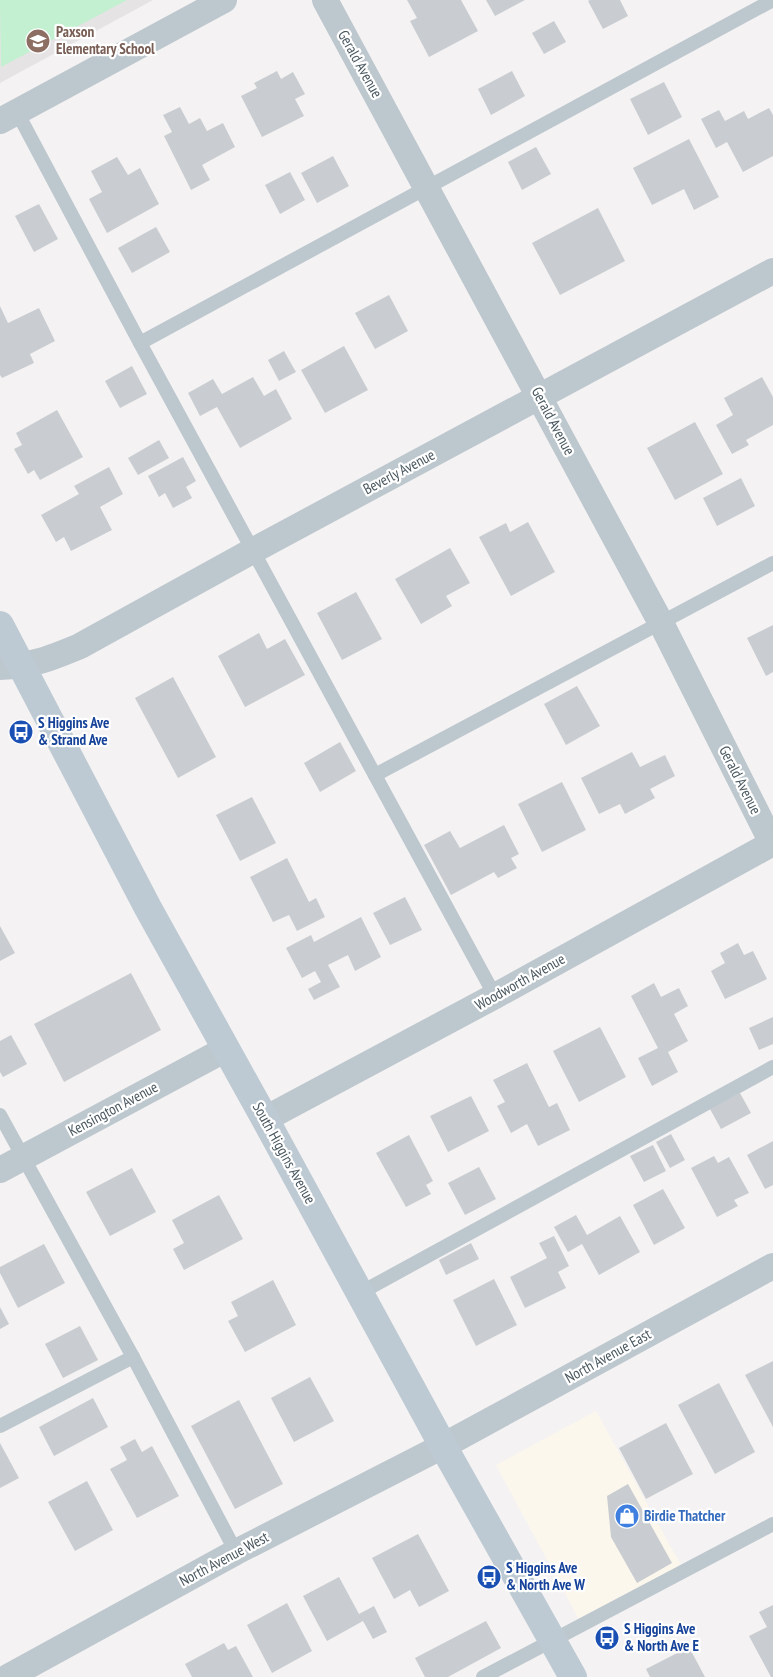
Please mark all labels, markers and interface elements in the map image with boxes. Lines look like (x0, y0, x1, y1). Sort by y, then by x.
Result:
place label: Paxson Elementary School (56, 22, 155, 58)
street label: Gerald Avenue (334, 27, 387, 101)
school or university icon: Paxson Elementary School (25, 28, 51, 54)
street label: Gerald Avenue (528, 383, 579, 458)
street label: Beverly Avenue (360, 445, 438, 498)
place label: S Higgins Ave & Strand Ave (38, 713, 109, 749)
bus stop icon: S Higgins Ave & Strand Ave (8, 719, 34, 745)
street label: Gerald Avenue (715, 742, 766, 817)
street label: Woodworth Avenue (471, 949, 568, 1014)
street label: Kensington Avenue (65, 1077, 161, 1140)
street label: South Higgins Avenue (249, 1099, 320, 1207)
street label: North Avenue East (561, 1324, 654, 1387)
shop icon: Birdie Thatcher (614, 1503, 640, 1529)
place label: Birdie Thatcher (644, 1506, 726, 1525)
street label: North Avenue West (176, 1527, 272, 1590)
place label: S Higgins Ave & North Ave W (506, 1558, 585, 1594)
bus stop icon: S Higgins Ave & North Ave W (476, 1564, 502, 1590)
place label: S Higgins Ave & North Ave E (624, 1619, 699, 1655)
bus stop icon: S Higgins Ave & North Ave E (594, 1625, 620, 1651)

